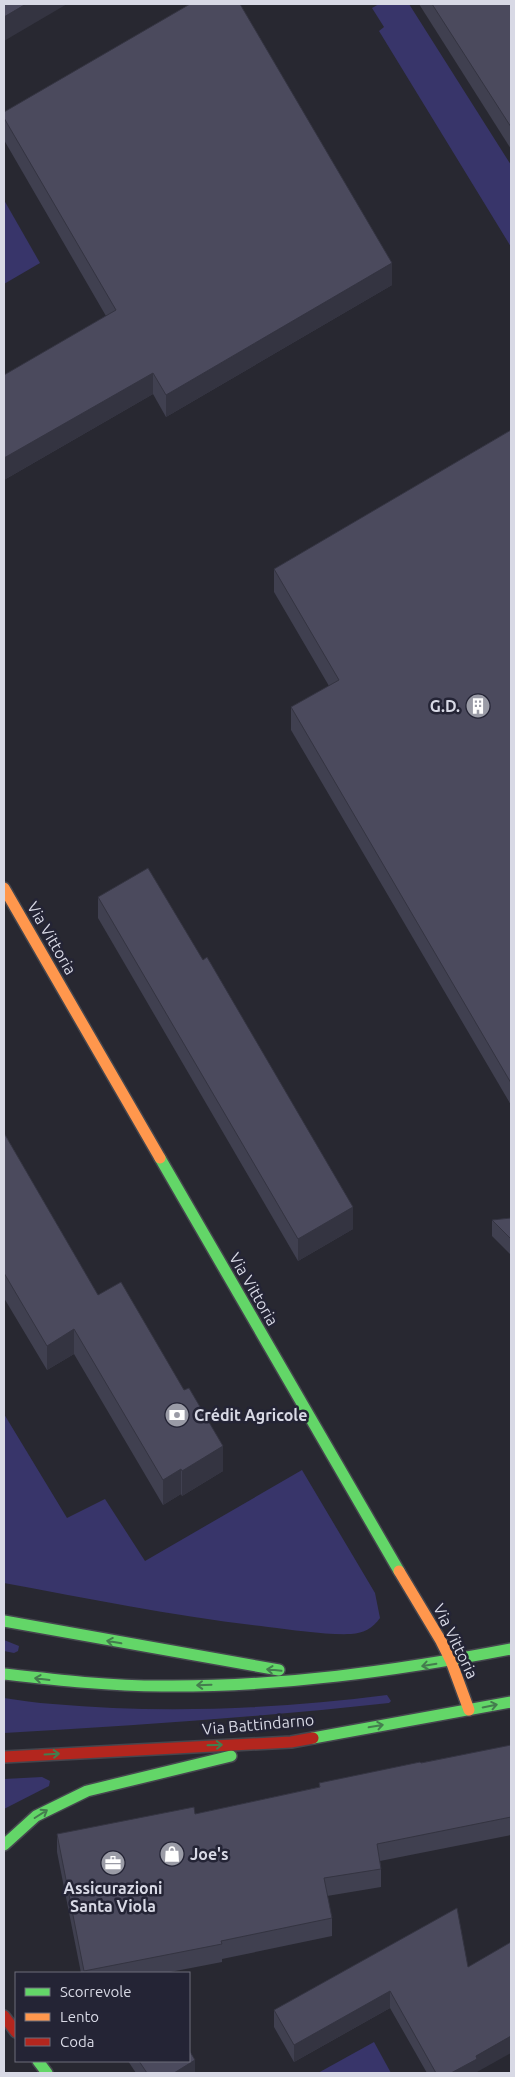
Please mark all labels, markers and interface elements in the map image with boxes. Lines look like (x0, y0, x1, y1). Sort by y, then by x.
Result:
building icon: G.D. (465, 693, 491, 719)
place label: G.D. (430, 697, 460, 715)
street label: Via Vittoria (24, 898, 80, 978)
street label: Via Vittoria (226, 1249, 282, 1329)
bank icon: Crédit Agricole (164, 1402, 190, 1428)
place label: Crédit Agricole (194, 1406, 307, 1424)
street label: Via Vittoria (430, 1601, 482, 1681)
one-way arrow (107, 1636, 123, 1646)
one-way arrow (421, 1660, 437, 1670)
one-way arrow (267, 1665, 283, 1675)
one-way arrow (34, 1674, 50, 1684)
one-way arrow (197, 1681, 213, 1690)
one-way arrow (482, 1700, 498, 1710)
street label: Via Battindarno (201, 1710, 315, 1738)
one-way arrow (367, 1720, 383, 1730)
one-way arrow (206, 1740, 222, 1749)
one-way arrow (44, 1749, 60, 1758)
one-way arrow (34, 1808, 48, 1818)
shop icon: Joe's (159, 1841, 185, 1867)
place label: Joe's (190, 1845, 229, 1863)
office icon: Assicurazioni Santa Viola (100, 1850, 126, 1876)
place label: Assicurazioni Santa Viola (63, 1879, 163, 1915)
legend (15, 1972, 190, 2062)
text: Scorrevole (60, 1983, 131, 2000)
text: Lento (60, 2008, 99, 2025)
text: Coda (60, 2033, 94, 2050)

